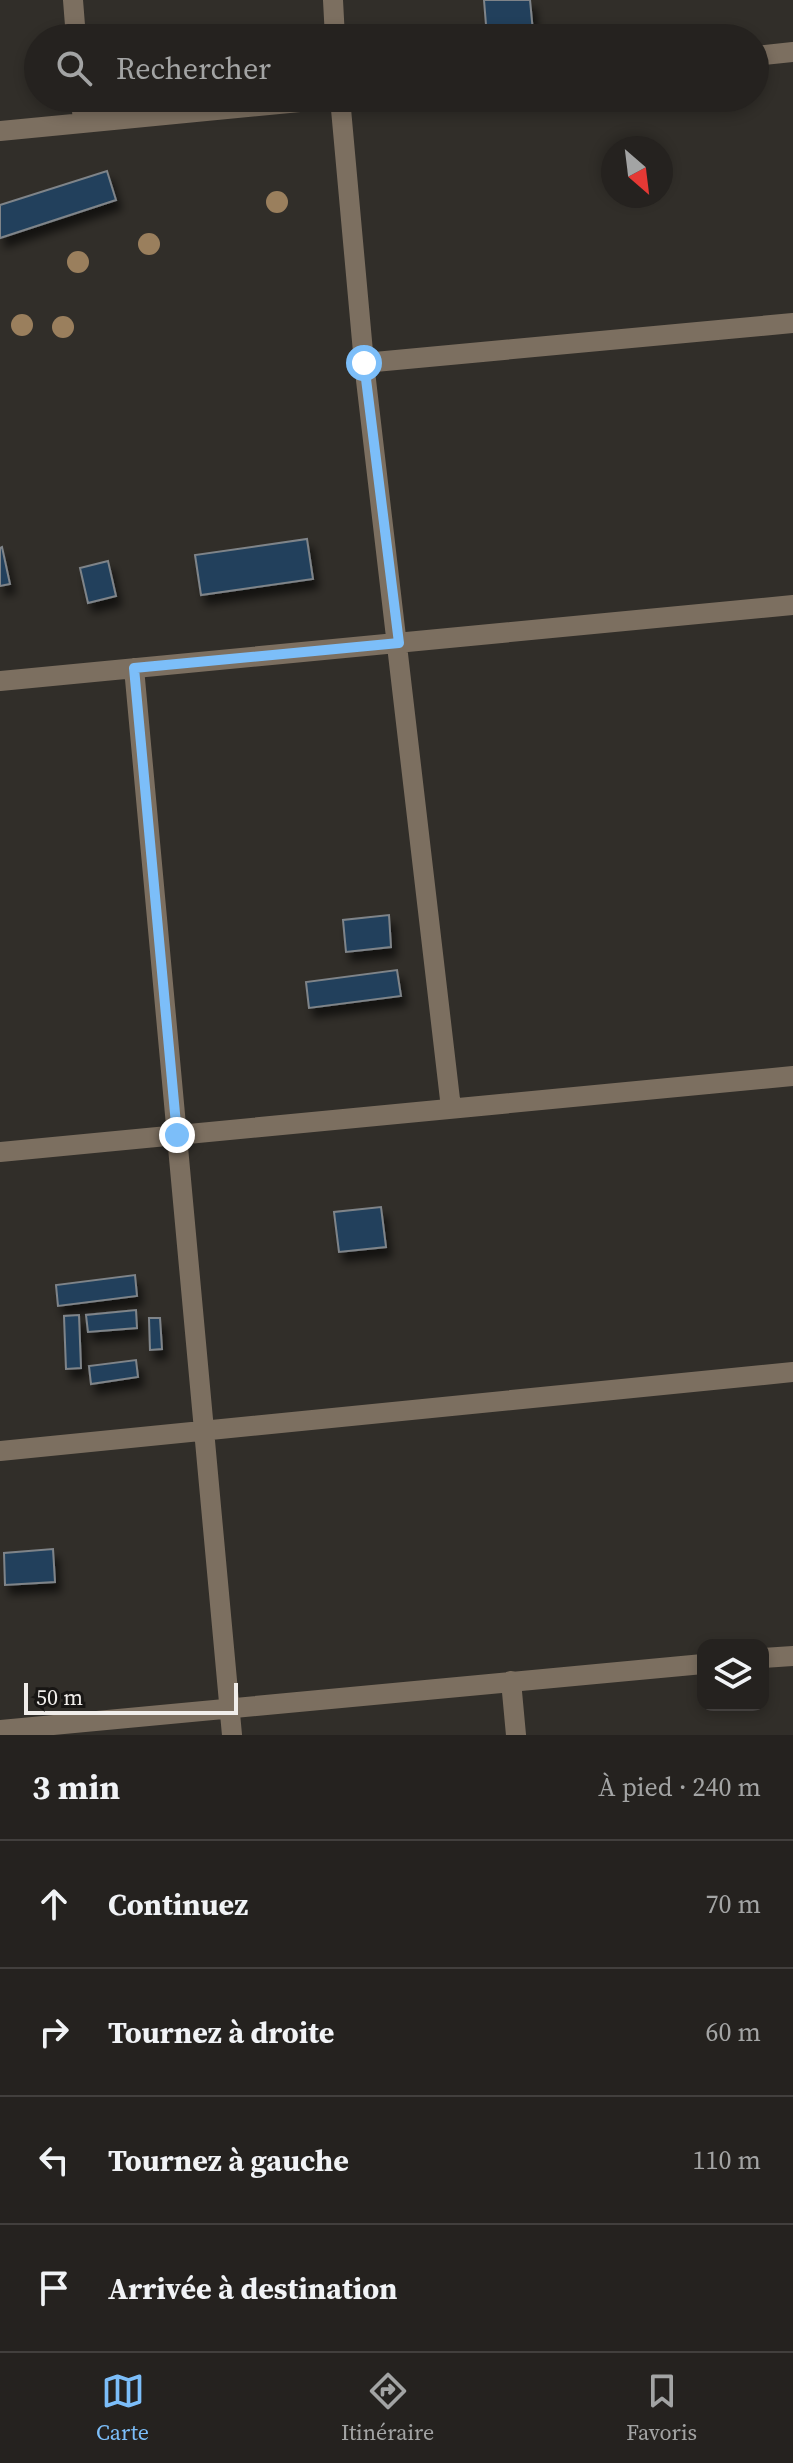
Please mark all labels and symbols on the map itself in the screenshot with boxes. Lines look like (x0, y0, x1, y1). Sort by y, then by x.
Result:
north arrow (601, 136, 673, 208)
route start (346, 345, 382, 381)
route end (159, 1117, 195, 1153)
scale bar (24, 1679, 238, 1715)

